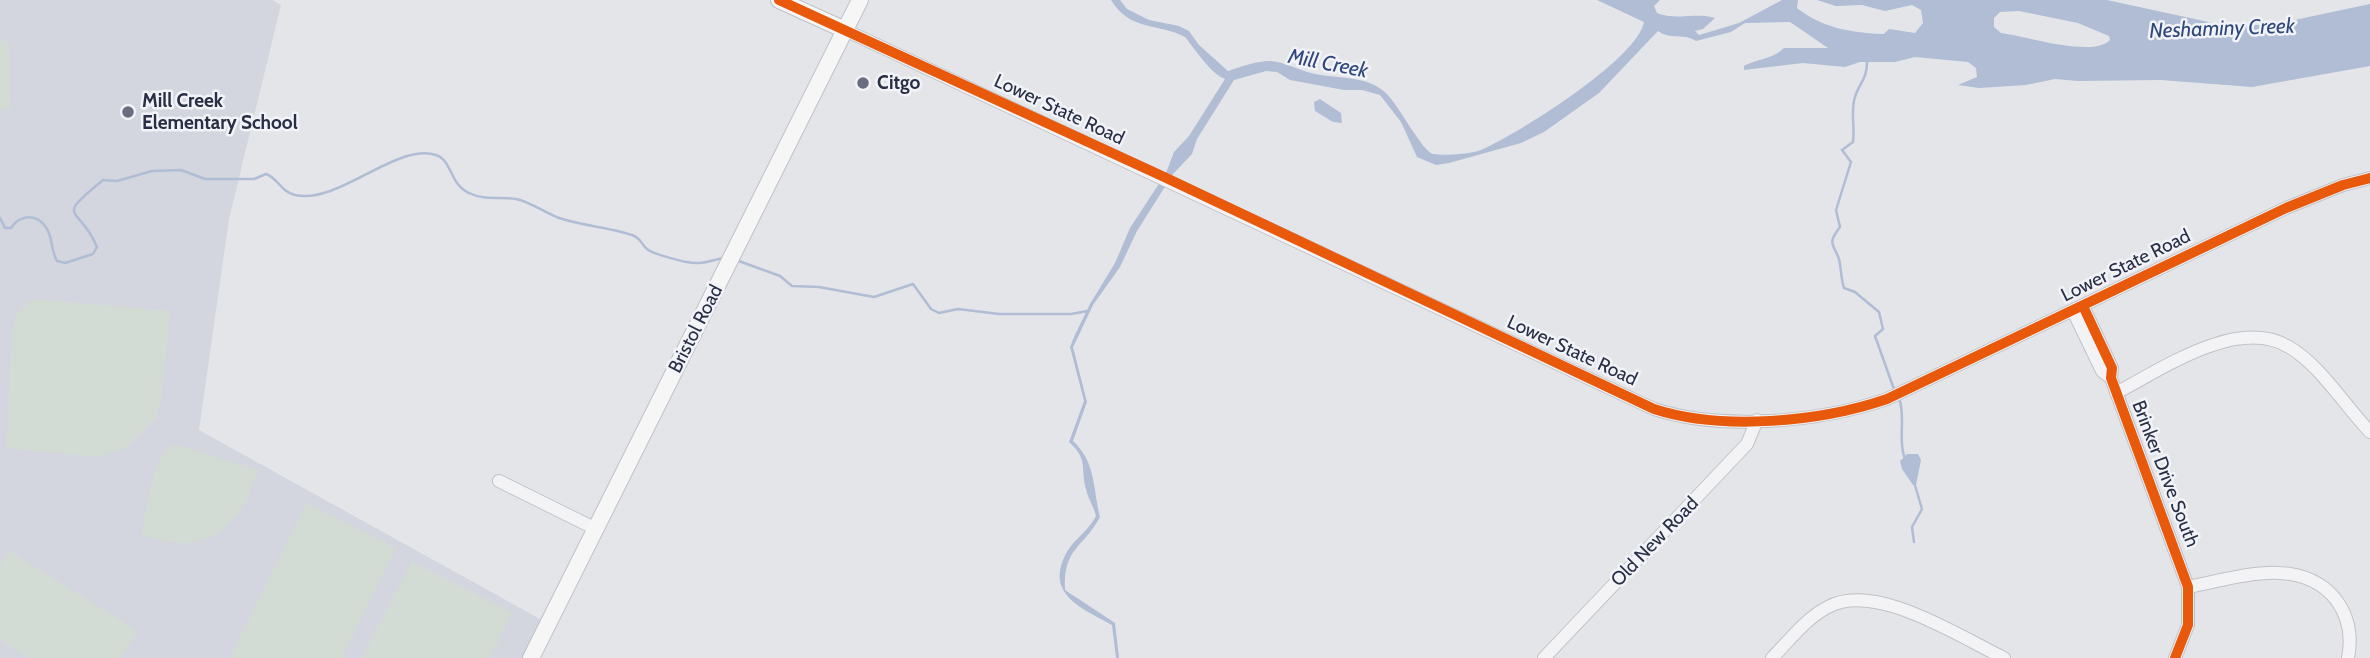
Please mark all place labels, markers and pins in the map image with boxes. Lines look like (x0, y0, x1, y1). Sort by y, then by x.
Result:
place label: Citgo (877, 72, 920, 94)
marker: Citgo (855, 75, 871, 91)
place label: Mill Creek Elementary School (142, 90, 298, 134)
marker: Mill Creek Elementary School (120, 104, 136, 120)

